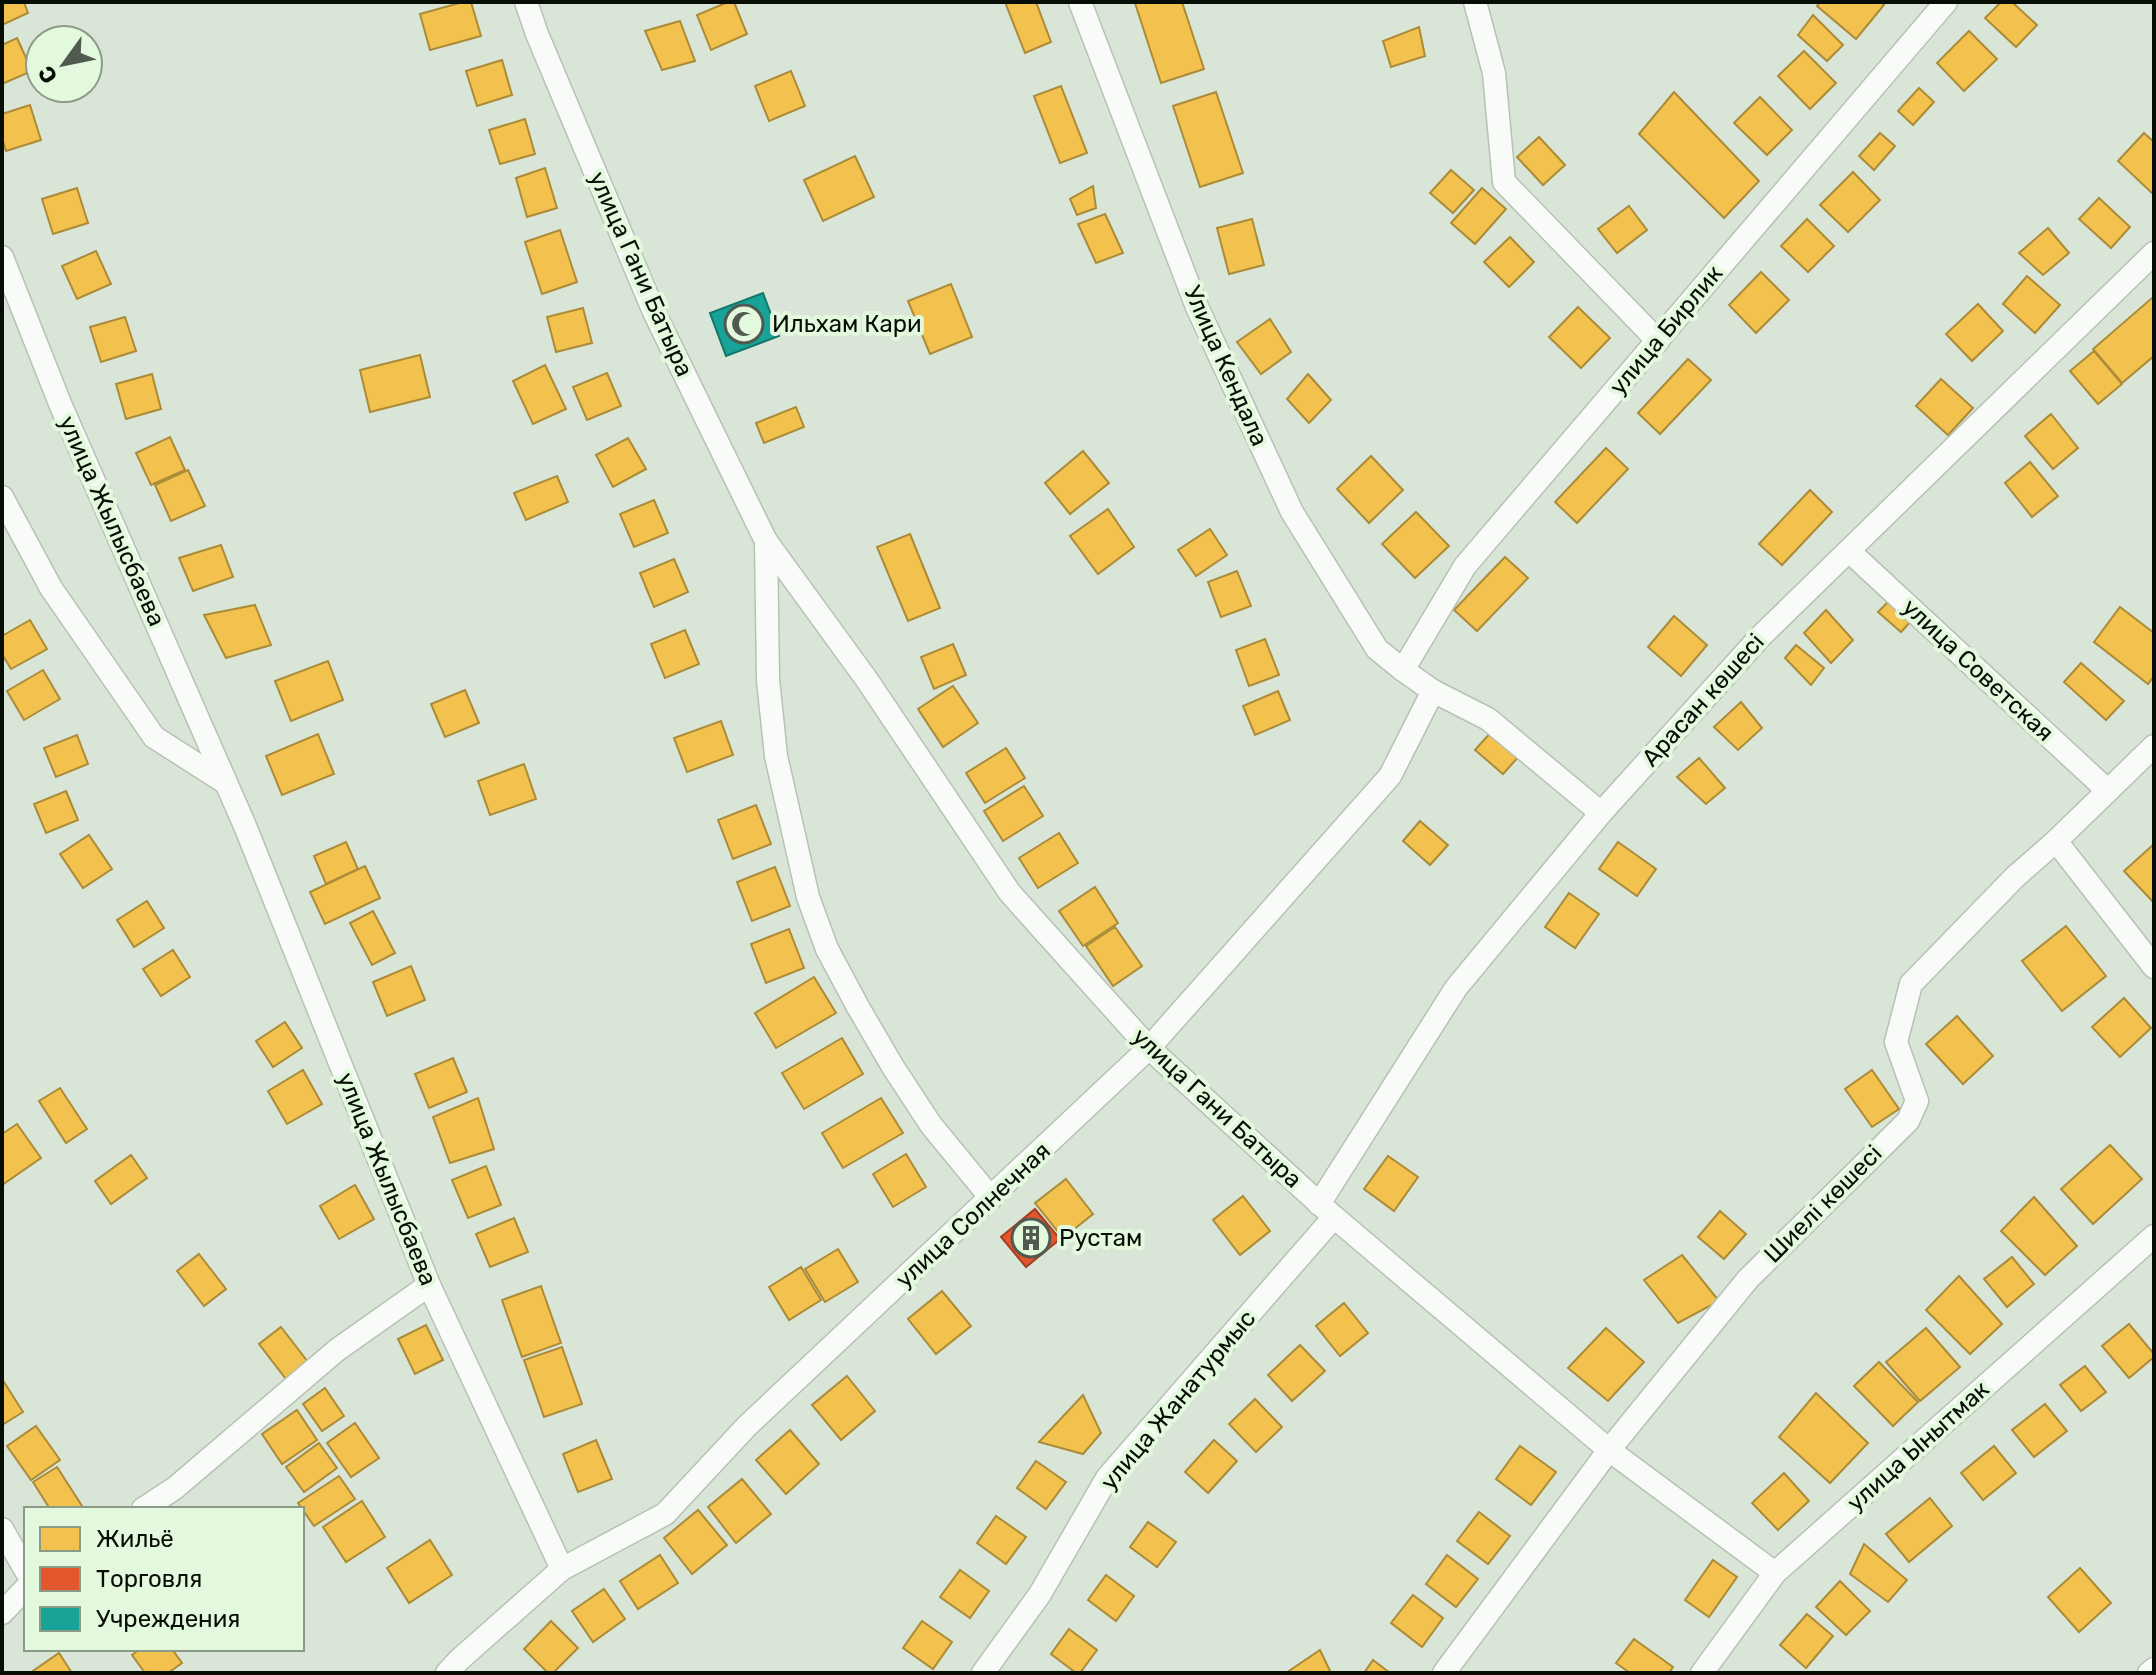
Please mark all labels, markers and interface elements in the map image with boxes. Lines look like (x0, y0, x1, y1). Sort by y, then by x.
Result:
north arrow (24, 24, 104, 104)
text: С (32, 61, 63, 88)
street label: улица Гани Батыра (583, 167, 699, 381)
street label: улица Бирлик (1604, 259, 1728, 400)
street label: Улица Кендала (1178, 282, 1274, 450)
mosque icon: Ильхам Кари (723, 303, 765, 345)
place label: Ильхам Кари (772, 310, 922, 338)
street label: улица Жылысбаева (53, 412, 171, 630)
street label: улица Советская (1897, 593, 2059, 747)
street label: Арасан көшесі (1636, 628, 1770, 772)
street label: улица Гани Батыра (1127, 1022, 1307, 1194)
street label: улица Жылысбаева (331, 1068, 443, 1290)
street label: улица Солнечная (890, 1136, 1056, 1294)
street label: Шиелі көшесі (1758, 1139, 1888, 1269)
building icon: Рустам (1010, 1217, 1052, 1259)
place label: Рустам (1059, 1224, 1142, 1252)
street label: улица Жанатурмыс (1095, 1304, 1261, 1496)
street label: улица Ынытмак (1841, 1375, 1995, 1517)
legend (24, 1507, 304, 1651)
text: Жильё (96, 1525, 174, 1553)
text: Торговля (96, 1565, 202, 1593)
text: Учреждения (96, 1605, 240, 1633)

